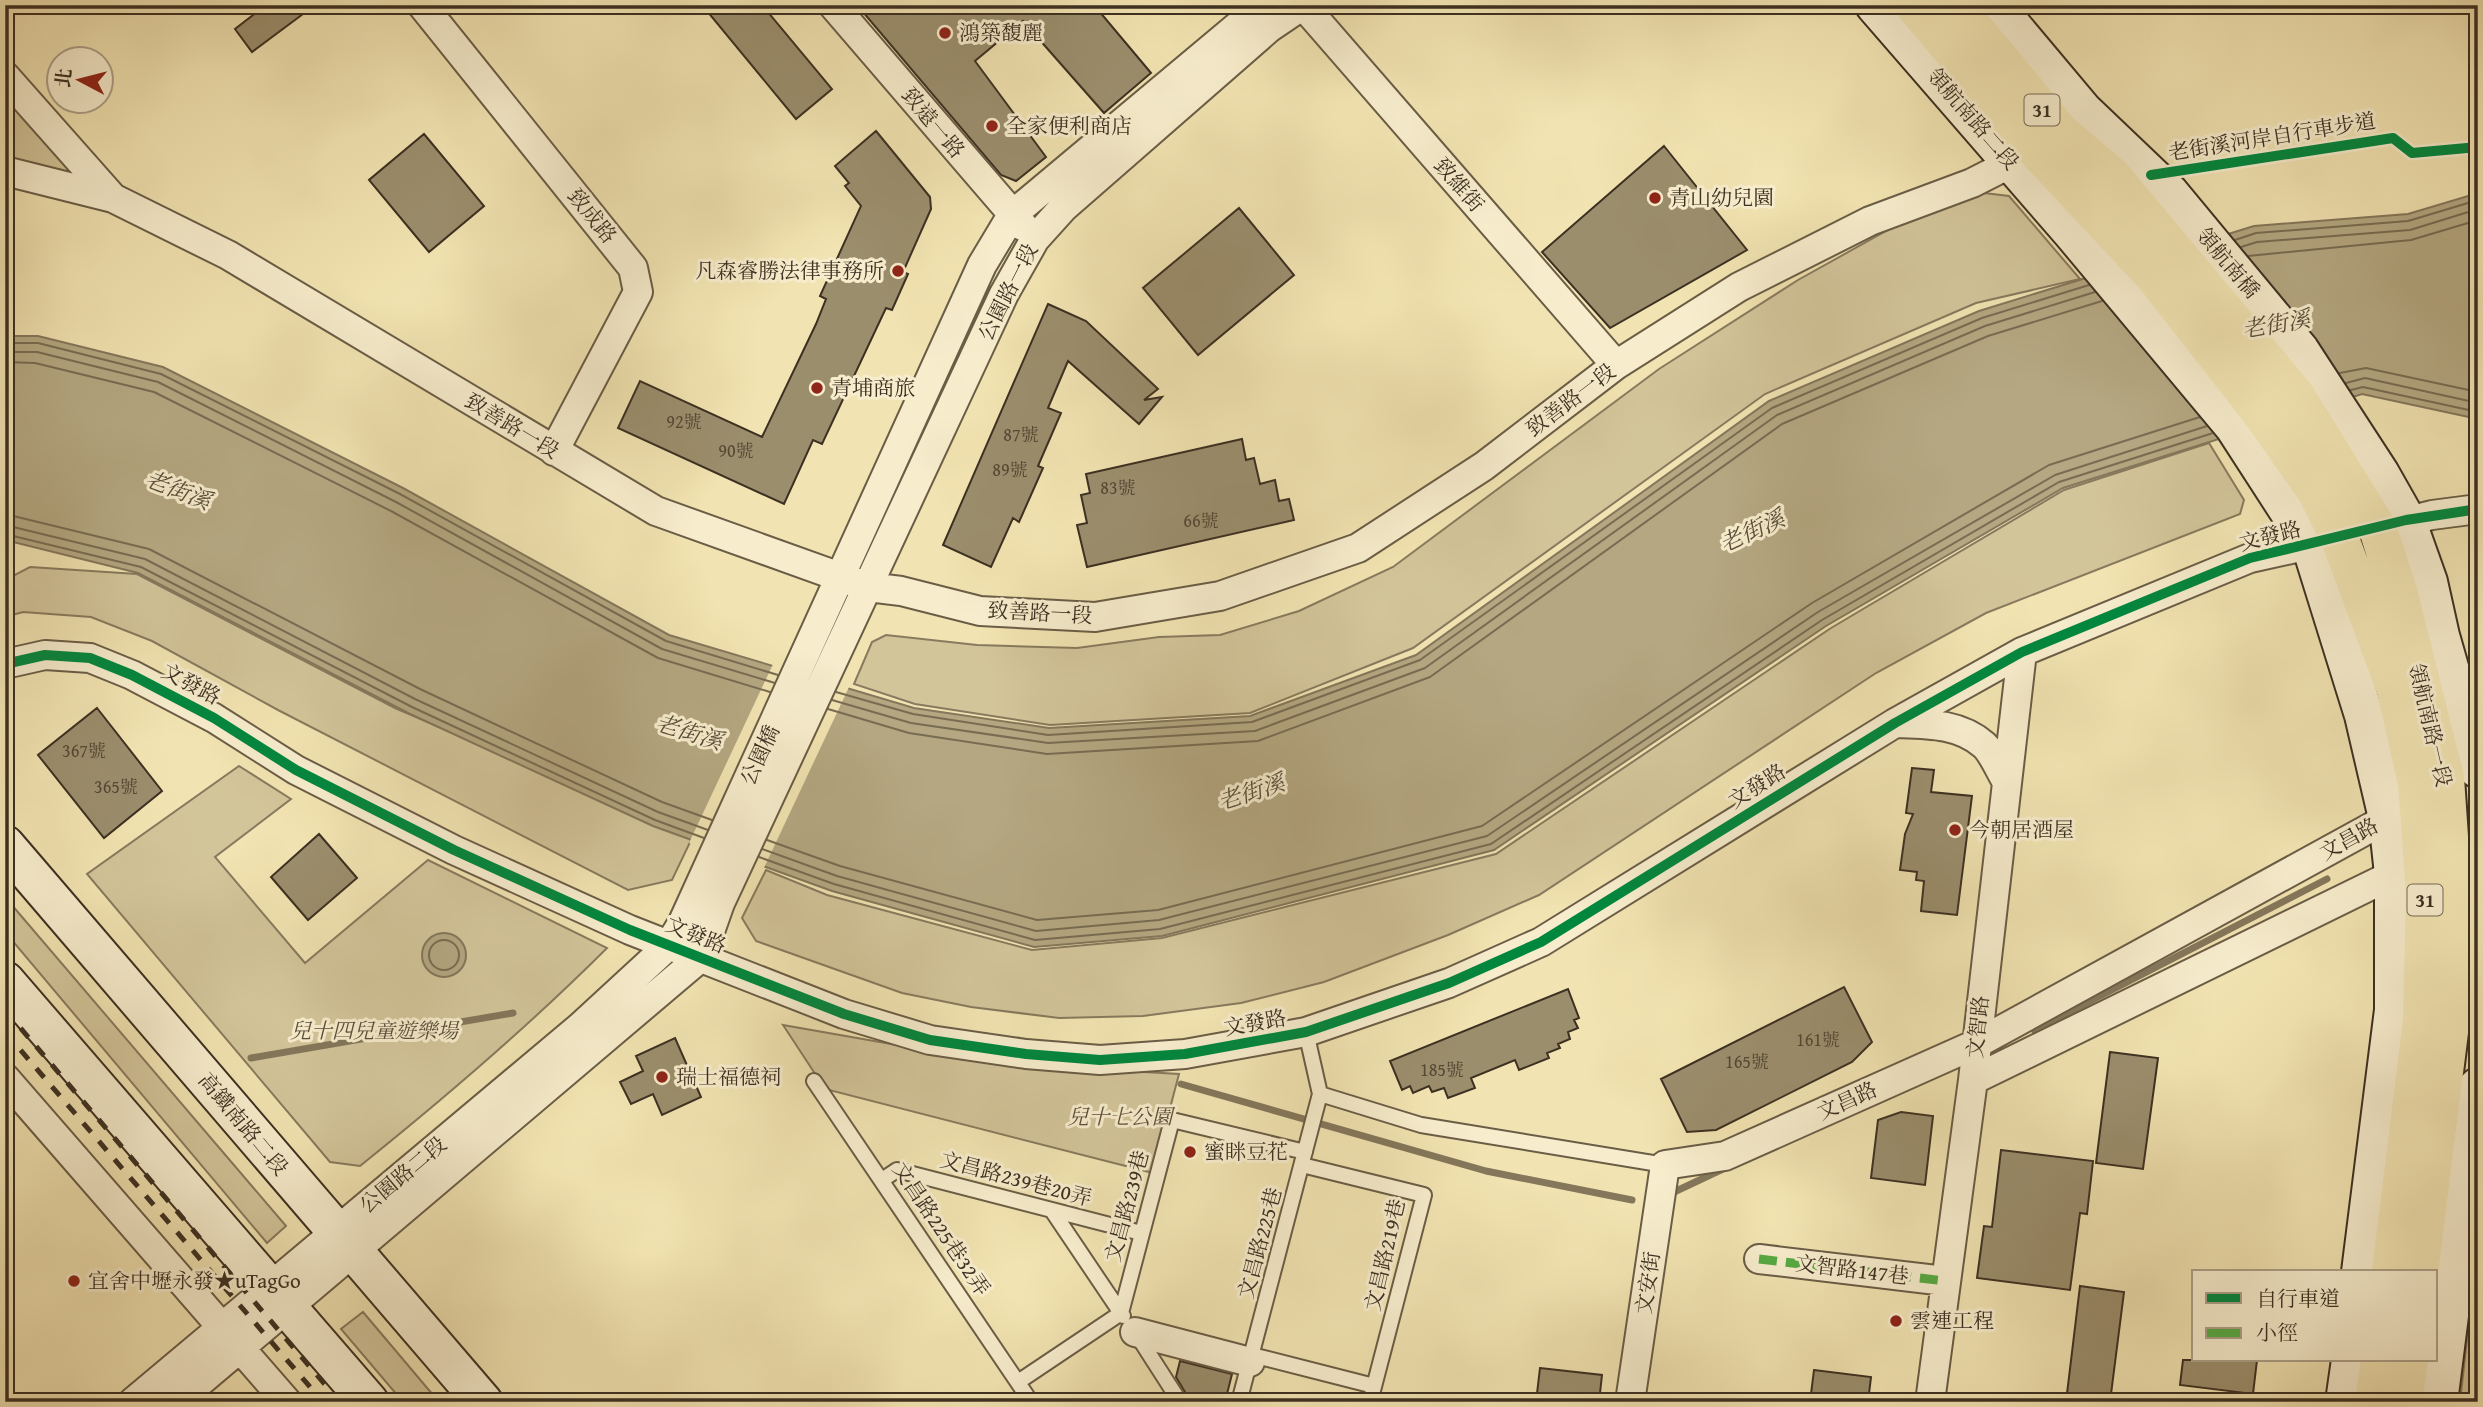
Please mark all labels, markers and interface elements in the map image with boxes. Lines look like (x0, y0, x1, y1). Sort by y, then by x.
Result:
place label: 鴻築馥麗 (959, 17, 1043, 48)
marker: 鴻築馥麗 (937, 25, 953, 41)
north arrow (46, 46, 116, 116)
street label: 領航南路二段 (1920, 61, 2026, 176)
text: 北 (48, 67, 78, 89)
street label: 致遠一路 (895, 81, 972, 165)
road number: 31 (2024, 94, 2060, 125)
street label: 老街溪河岸自行車步道 (2166, 105, 2378, 168)
place label: 全家便利商店 (1006, 110, 1132, 141)
marker: 全家便利商店 (984, 118, 1000, 134)
street label: 致維街 (1427, 151, 1492, 219)
street label: 致成路 (561, 181, 624, 250)
place label: 青山幼兒園 (1669, 182, 1774, 213)
marker: 青山幼兒園 (1647, 190, 1663, 206)
street label: 領航南橋 (2190, 221, 2267, 305)
street label: 公園路一段 (970, 238, 1045, 346)
place label: 凡森睿勝法律事務所 (695, 255, 884, 286)
marker: 凡森睿勝法律事務所 (890, 263, 906, 279)
water label: 老街溪 (2239, 301, 2316, 346)
street label: 致善路一段 (1519, 356, 1622, 444)
place label: 青埔商旅 (831, 372, 915, 403)
marker: 青埔商旅 (809, 380, 825, 396)
street label: 致善路一段 (459, 385, 565, 466)
house number: 92號 (666, 408, 702, 435)
house number: 87號 (1003, 421, 1039, 448)
house number: 90號 (718, 437, 754, 464)
house number: 89號 (992, 456, 1028, 483)
water label: 老街溪 (140, 462, 219, 518)
house number: 83號 (1100, 474, 1136, 501)
water label: 老街溪 (1714, 500, 1793, 560)
house number: 66號 (1183, 507, 1219, 534)
street label: 文發路 (2236, 513, 2304, 558)
street label: 致善路一段 (987, 594, 1093, 631)
street label: 文發路 (156, 655, 226, 712)
street label: 領航南路一段 (2401, 660, 2460, 790)
water label: 老街溪 (651, 706, 730, 758)
street label: 公園橋 (732, 720, 787, 790)
house number: 367號 (62, 737, 106, 764)
street label: 文發路 (1722, 756, 1792, 815)
water label: 老街溪 (1213, 764, 1292, 818)
house number: 365號 (94, 773, 138, 800)
street label: 文昌路 (2314, 810, 2384, 867)
place label: 今朝居酒屋 (1969, 814, 2074, 845)
marker: 今朝居酒屋 (1947, 822, 1963, 838)
road number: 31 (2408, 885, 2442, 916)
street label: 文發路 (661, 908, 731, 961)
street label: 文智路 (1959, 994, 1996, 1060)
street label: 文發路 (1221, 1002, 1289, 1043)
park label: 兒十四兒童遊樂場 (290, 1015, 460, 1046)
house number: 161號 (1796, 1026, 1840, 1053)
house number: 165號 (1725, 1048, 1769, 1075)
house number: 185號 (1420, 1056, 1464, 1083)
place label: 瑞士福德祠 (676, 1061, 781, 1092)
street label: 高鐵南路二段 (191, 1065, 296, 1182)
marker: 瑞士福德祠 (654, 1069, 670, 1085)
street label: 文昌路 (1812, 1074, 1882, 1128)
park label: 兒十七公園 (1068, 1101, 1175, 1132)
street label: 公園路二段 (352, 1129, 453, 1220)
place label: 蜜眯豆花 (1204, 1136, 1288, 1167)
street label: 文昌路239巷20弄 (937, 1143, 1095, 1214)
marker: 蜜眯豆花 (1182, 1144, 1198, 1160)
street label: 文昌路239巷 (1097, 1147, 1156, 1265)
street label: 文昌路225巷32弄 (885, 1156, 998, 1302)
street label: 文昌路225巷 (1230, 1184, 1289, 1302)
street label: 文昌路219巷 (1357, 1196, 1412, 1314)
street label: 文智路147巷 (1793, 1247, 1911, 1292)
street label: 文安街 (1628, 1250, 1667, 1316)
place label: 宜舍中壢永發★uTagGo (88, 1265, 301, 1296)
legend (2192, 1270, 2438, 1362)
marker: 宜舍中壢永發★uTagGo (66, 1273, 82, 1289)
text: 自行車道 (2256, 1283, 2340, 1314)
place label: 雲連工程 (1910, 1305, 1994, 1336)
marker: 雲連工程 (1888, 1313, 1904, 1329)
text: 小徑 (2256, 1317, 2298, 1348)

